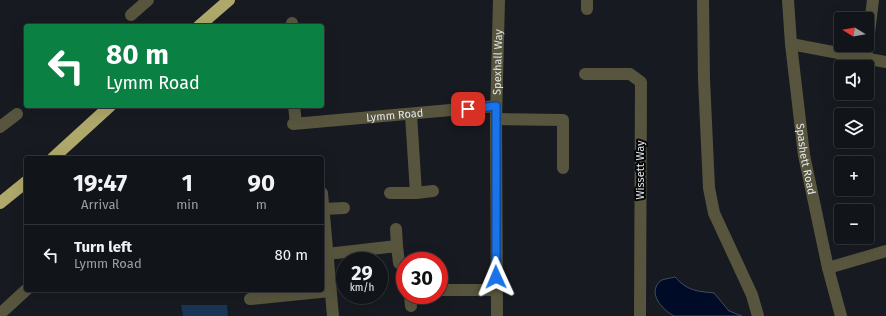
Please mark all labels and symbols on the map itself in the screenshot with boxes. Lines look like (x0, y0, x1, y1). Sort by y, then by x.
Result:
north arrow (834, 12, 874, 52)
street label: Spexhall Way (491, 29, 505, 95)
pin (451, 92, 485, 126)
street label: Lymm Road (366, 106, 424, 124)
street label: Spashett Road (793, 123, 818, 196)
street label: Wissett Way (634, 140, 647, 200)
speed limit sign: 30 (396, 252, 448, 304)
position arrow (475, 256, 517, 298)

